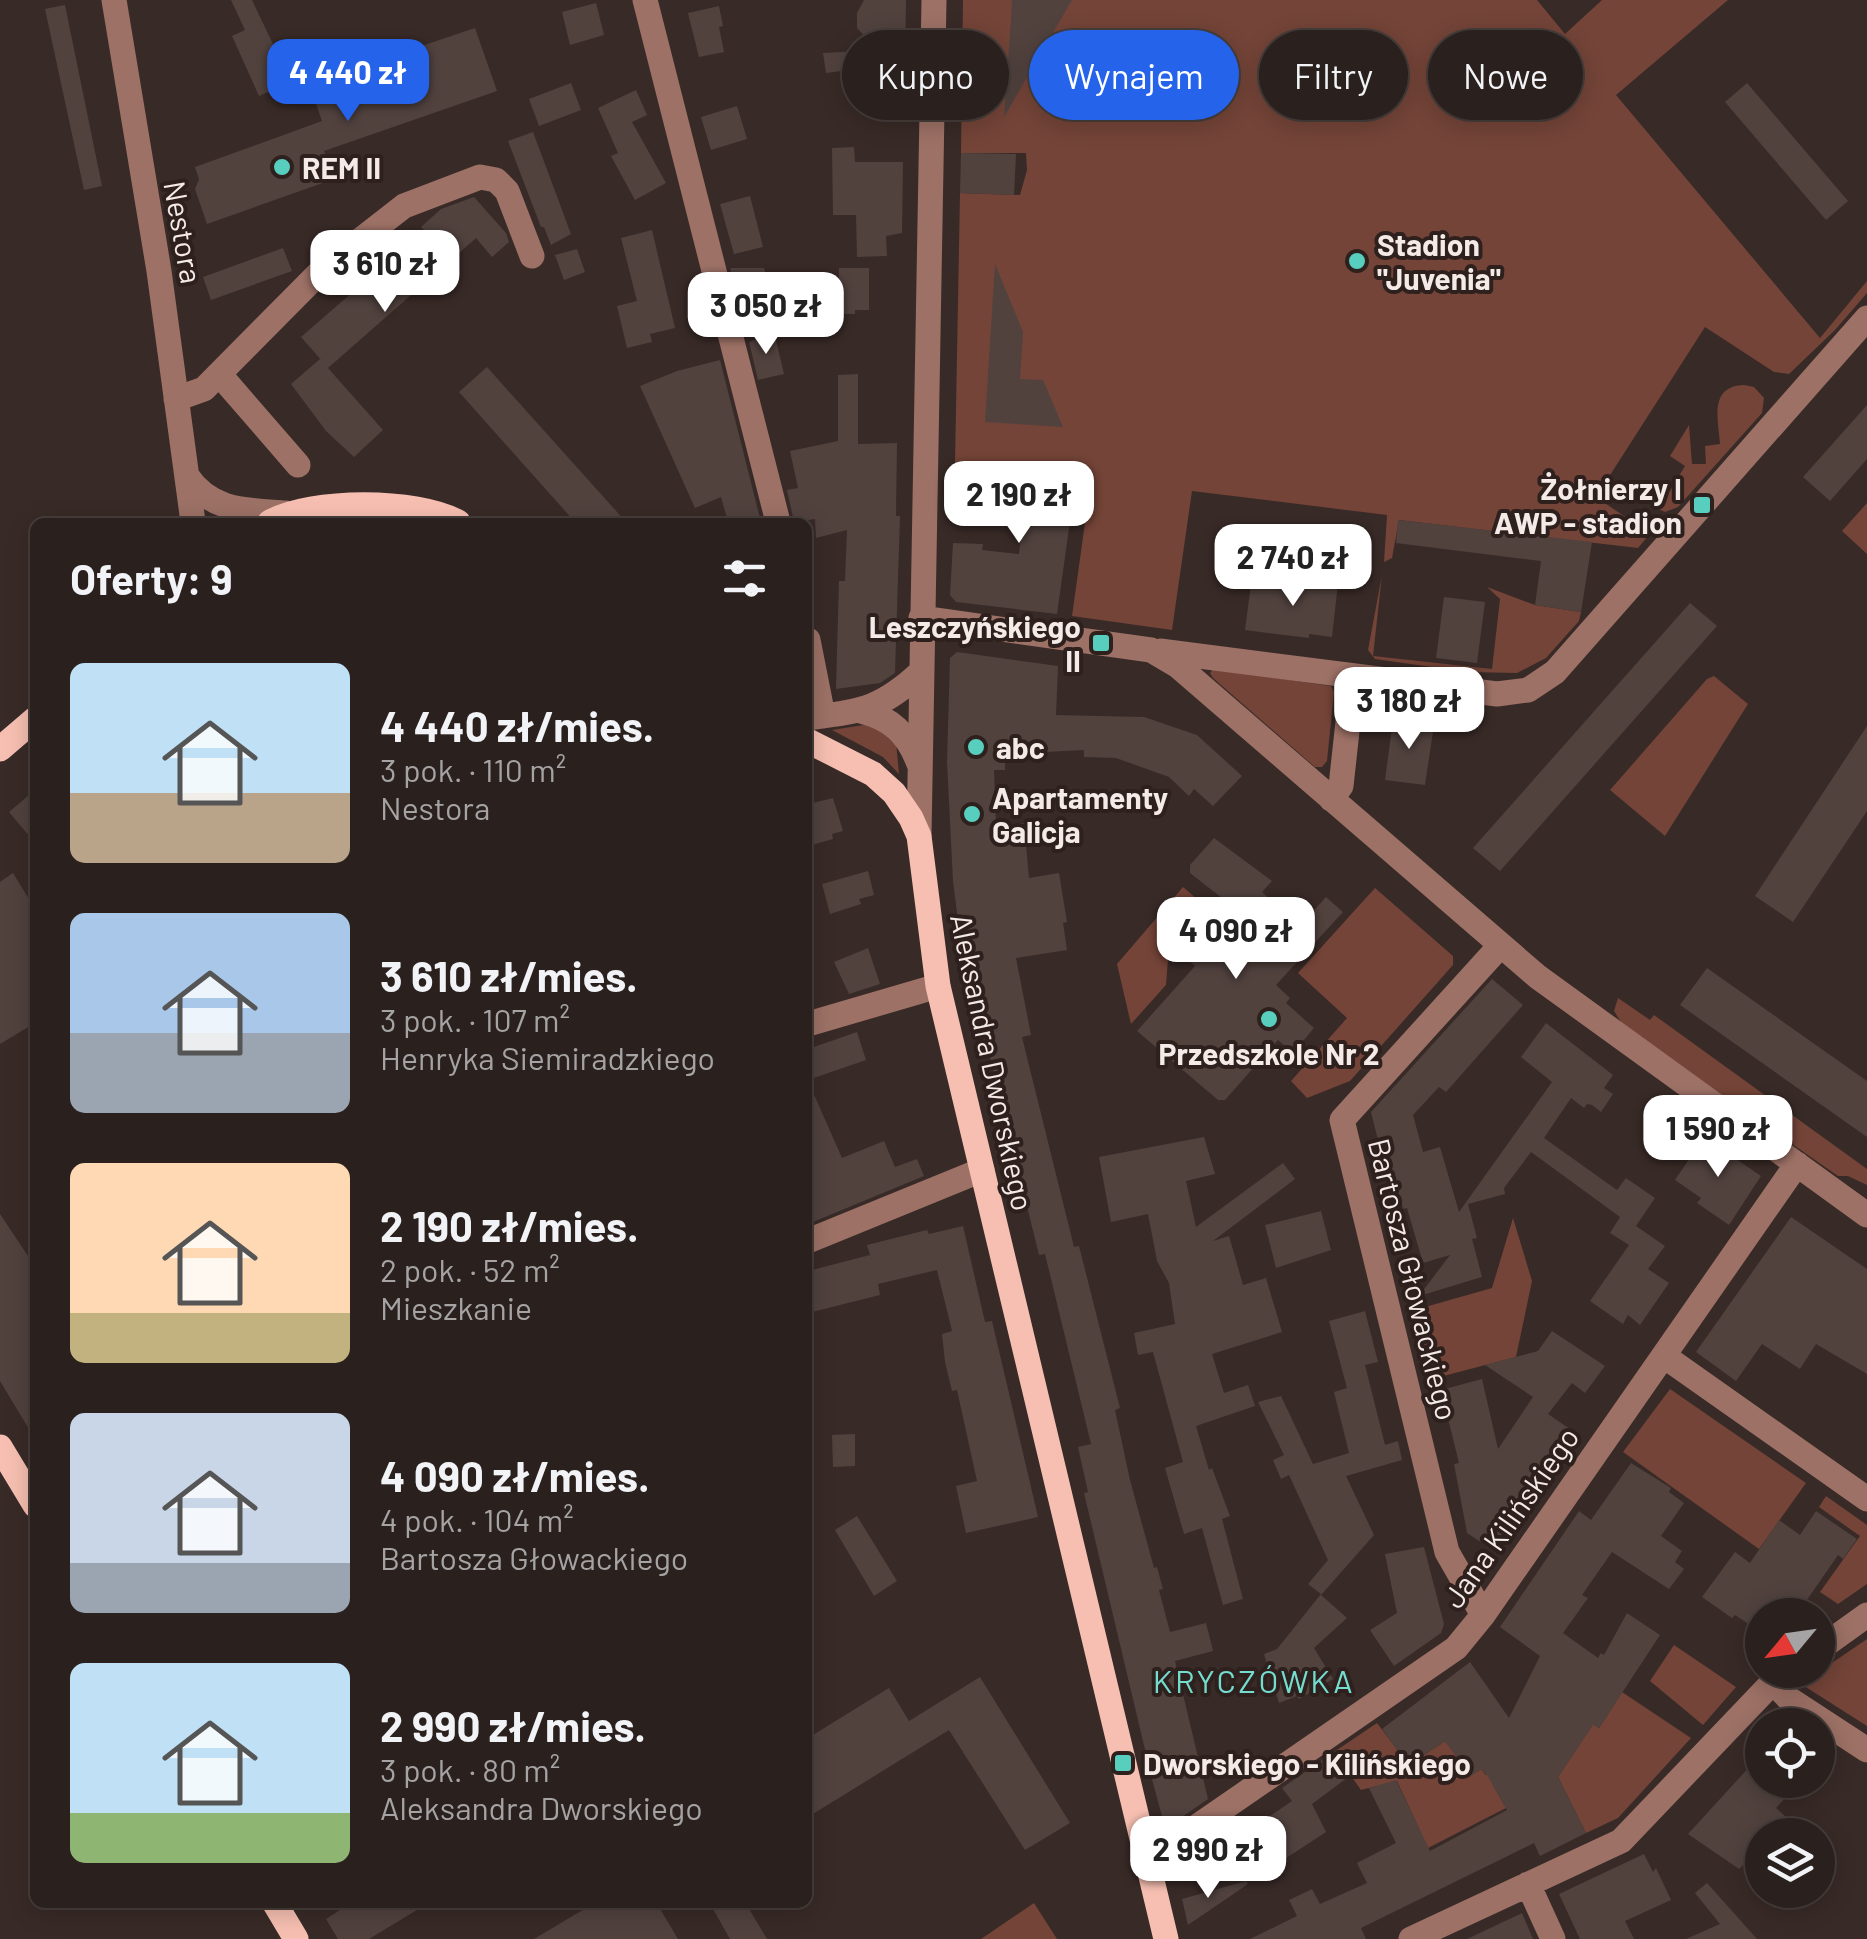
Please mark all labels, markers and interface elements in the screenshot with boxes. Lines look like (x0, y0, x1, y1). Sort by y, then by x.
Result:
chip: Kupno (842, 30, 1009, 120)
chip: Wynajem (1029, 30, 1239, 120)
chip: Filtry (1259, 30, 1408, 120)
chip: Nowe (1428, 30, 1583, 120)
pin: 4 440 zł (245, 39, 451, 124)
text: 4 440 zł (289, 52, 407, 90)
place label: REM II (302, 149, 381, 185)
marker: REM II (271, 156, 293, 178)
street label: Nestora (157, 178, 211, 286)
place label: Stadion "Juvenia" (1377, 226, 1501, 296)
pin: 3 610 zł (282, 230, 488, 315)
text: 3 610 zł (332, 243, 438, 281)
marker: Stadion "Juvenia" (1346, 250, 1368, 272)
pin: 3 050 zł (663, 272, 869, 357)
text: 3 050 zł (710, 285, 822, 323)
pin: 2 190 zł (916, 461, 1122, 546)
place label: Żołnierzy I AWP - stadion (1494, 470, 1682, 540)
text: 2 190 zł (966, 474, 1072, 512)
marker: Żołnierzy I AWP - stadion (1691, 494, 1713, 516)
pin: 2 740 zł (1190, 524, 1396, 609)
text: 2 740 zł (1237, 537, 1349, 575)
icon: filters (717, 551, 772, 606)
text: Oferty: 9 (70, 553, 233, 603)
place label: Leszczyńskiego II (869, 608, 1081, 678)
marker: Leszczyńskiego II (1090, 632, 1112, 654)
pin: 3 180 zł (1306, 667, 1512, 752)
text: 3 180 zł (1356, 680, 1462, 718)
text: 4 440 zł/mies. (380, 700, 654, 750)
icon: home (150, 703, 270, 823)
place label: abc (996, 729, 1045, 765)
marker: abc (965, 736, 987, 758)
text: 3 pok. · 110 m² (380, 750, 566, 788)
place label: Apartamenty Galicja (992, 779, 1168, 849)
text: Nestora (380, 788, 490, 826)
marker: Apartamenty Galicja (961, 803, 983, 825)
pin: 4 090 zł (1133, 897, 1339, 982)
street label: Aleksandra Dworskiego (944, 910, 1042, 1214)
text: 4 090 zł (1179, 910, 1293, 948)
text: 3 610 zł/mies. (380, 950, 638, 1000)
icon: home (150, 953, 270, 1073)
text: 3 pok. · 107 m² (380, 1000, 570, 1038)
marker: Przedszkole Nr 2 (1258, 1008, 1280, 1030)
place label: Przedszkole Nr 2 (1159, 1035, 1379, 1071)
text: Henryka Siemiradzkiego (380, 1038, 715, 1076)
pin: 1 590 zł (1615, 1095, 1821, 1180)
text: 1 590 zł (1665, 1108, 1771, 1146)
street label: Bartosza Głowackiego (1362, 1134, 1466, 1424)
text: 2 190 zł/mies. (380, 1200, 639, 1250)
icon: home (150, 1203, 270, 1323)
text: 2 pok. · 52 m² (380, 1250, 560, 1288)
text: Mieszkanie (380, 1288, 532, 1326)
street label: Jana Kilińskiego (1434, 1420, 1586, 1614)
text: 4 090 zł/mies. (380, 1450, 649, 1500)
icon: home (150, 1453, 270, 1573)
text: 4 pok. · 104 m² (380, 1500, 574, 1538)
text: Bartosza Głowackiego (380, 1538, 688, 1576)
north arrow (1745, 1598, 1835, 1688)
map controls (1745, 1598, 1835, 1908)
district label: KRYCZÓWKA (1153, 1661, 1355, 1699)
text: 2 990 zł/mies. (380, 1700, 646, 1750)
icon: home (150, 1703, 270, 1823)
button: locate (1745, 1708, 1835, 1798)
place label: Dworskiego - Kilińskiego (1143, 1745, 1471, 1781)
text: 3 pok. · 80 m² (380, 1750, 560, 1788)
marker: Dworskiego - Kilińskiego (1112, 1752, 1134, 1774)
text: Aleksandra Dworskiego (380, 1788, 703, 1826)
pin: 2 990 zł (1105, 1816, 1311, 1901)
button: layers (1745, 1818, 1835, 1908)
text: 2 990 zł (1152, 1829, 1264, 1867)

